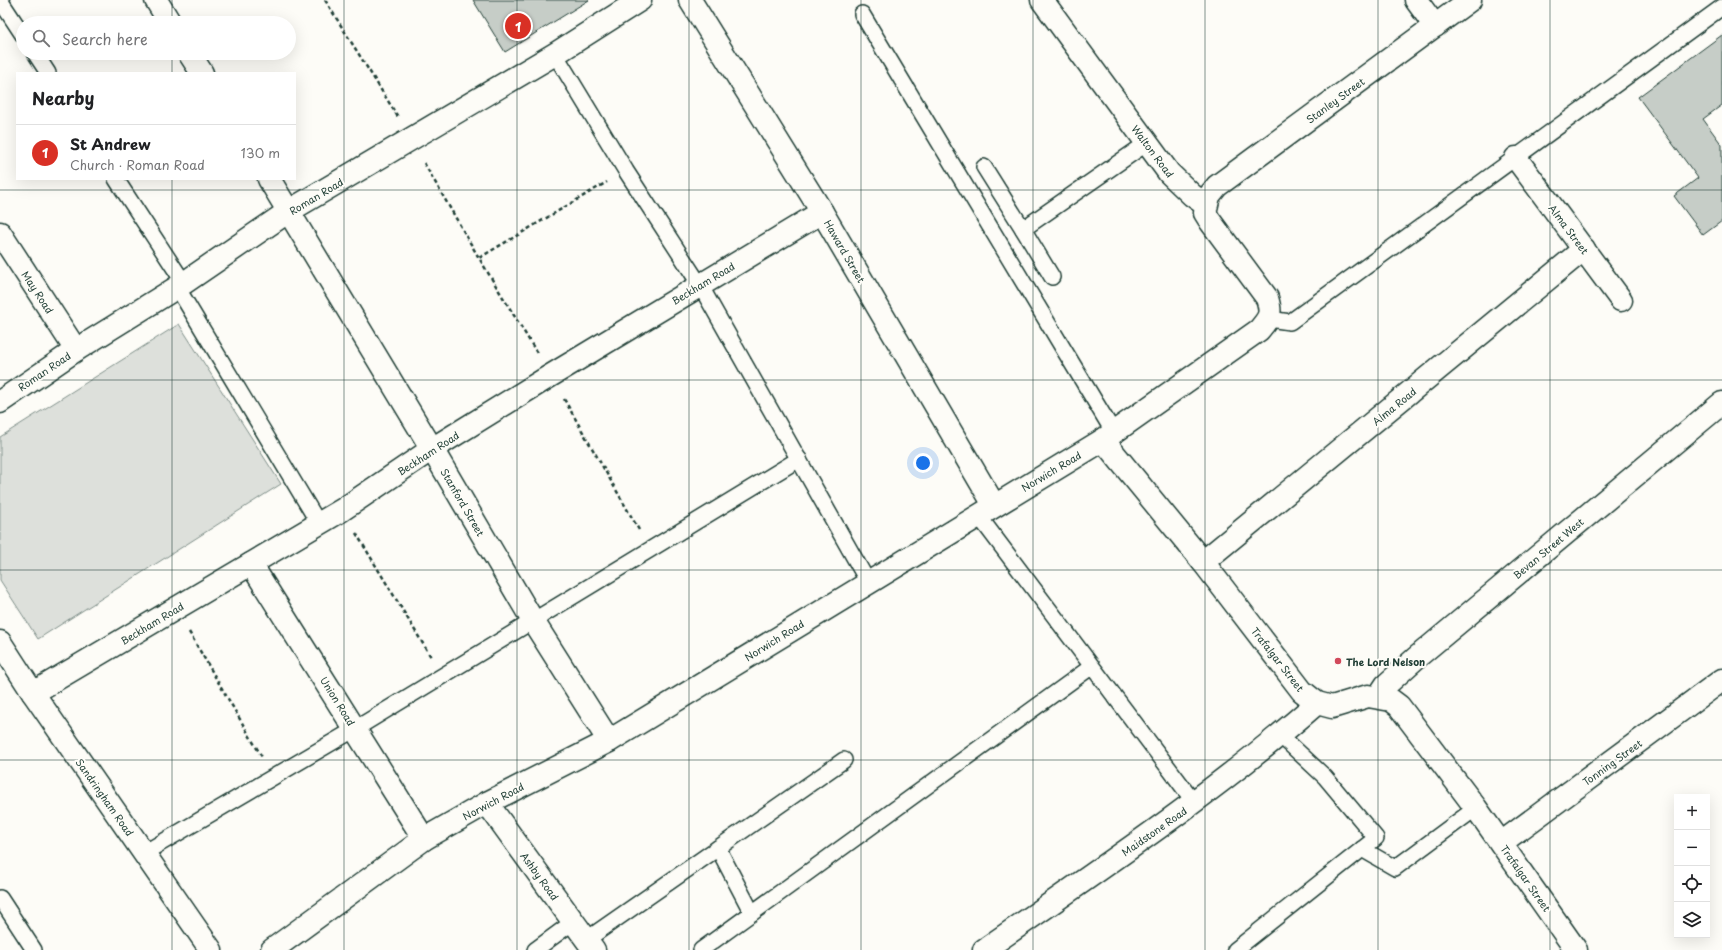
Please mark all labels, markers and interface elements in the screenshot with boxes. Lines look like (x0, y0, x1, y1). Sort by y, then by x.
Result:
pin: 1 (505, 11, 531, 41)
search box (16, 16, 296, 60)
icon: search (30, 27, 52, 49)
text: Search here (62, 27, 148, 50)
street label: Stanley Street (1303, 74, 1367, 126)
text: Nearby (32, 85, 94, 111)
street label: Walton Road (1128, 122, 1178, 181)
text: St Andrew (70, 132, 151, 155)
text: 1 (42, 143, 48, 162)
text: 130 m (241, 143, 280, 162)
text: Church · Roman Road (70, 155, 205, 174)
street label: Roman Road (286, 174, 346, 218)
street label: Alma Street (1545, 201, 1593, 257)
street label: Haward Street (821, 217, 869, 285)
street label: Beckham Road (669, 258, 737, 308)
street label: May Road (18, 268, 58, 317)
street label: Roman Road (15, 348, 74, 394)
street label: Alma Road (1369, 383, 1419, 428)
street label: Beckham Road (394, 427, 462, 479)
street label: Norwich Road (1018, 447, 1084, 495)
your location (913, 453, 933, 473)
street label: Stanford Street (437, 465, 489, 539)
street label: Bevan Street West (1510, 514, 1586, 582)
street label: Beckham Road (118, 598, 186, 648)
street label: Norwich Road (741, 616, 807, 664)
street label: Trafalgar Street (1248, 624, 1308, 694)
place label: The Lord Nelson (1346, 654, 1425, 669)
marker: The Lord Nelson (1333, 656, 1343, 666)
street label: Union Road (317, 673, 359, 729)
street label: Tonning Street (1579, 735, 1645, 789)
street label: Sandringham Road (73, 755, 138, 839)
street label: Norwich Road (460, 778, 527, 823)
map controls (1674, 794, 1710, 938)
button: + (1674, 794, 1710, 830)
street label: Maidstone Road (1118, 803, 1190, 859)
button: − (1674, 830, 1710, 866)
street label: Trafalgar Street (1497, 842, 1555, 914)
street label: Ashby Road (516, 849, 563, 904)
button: locate (1674, 866, 1710, 902)
button: layers (1674, 902, 1710, 938)

